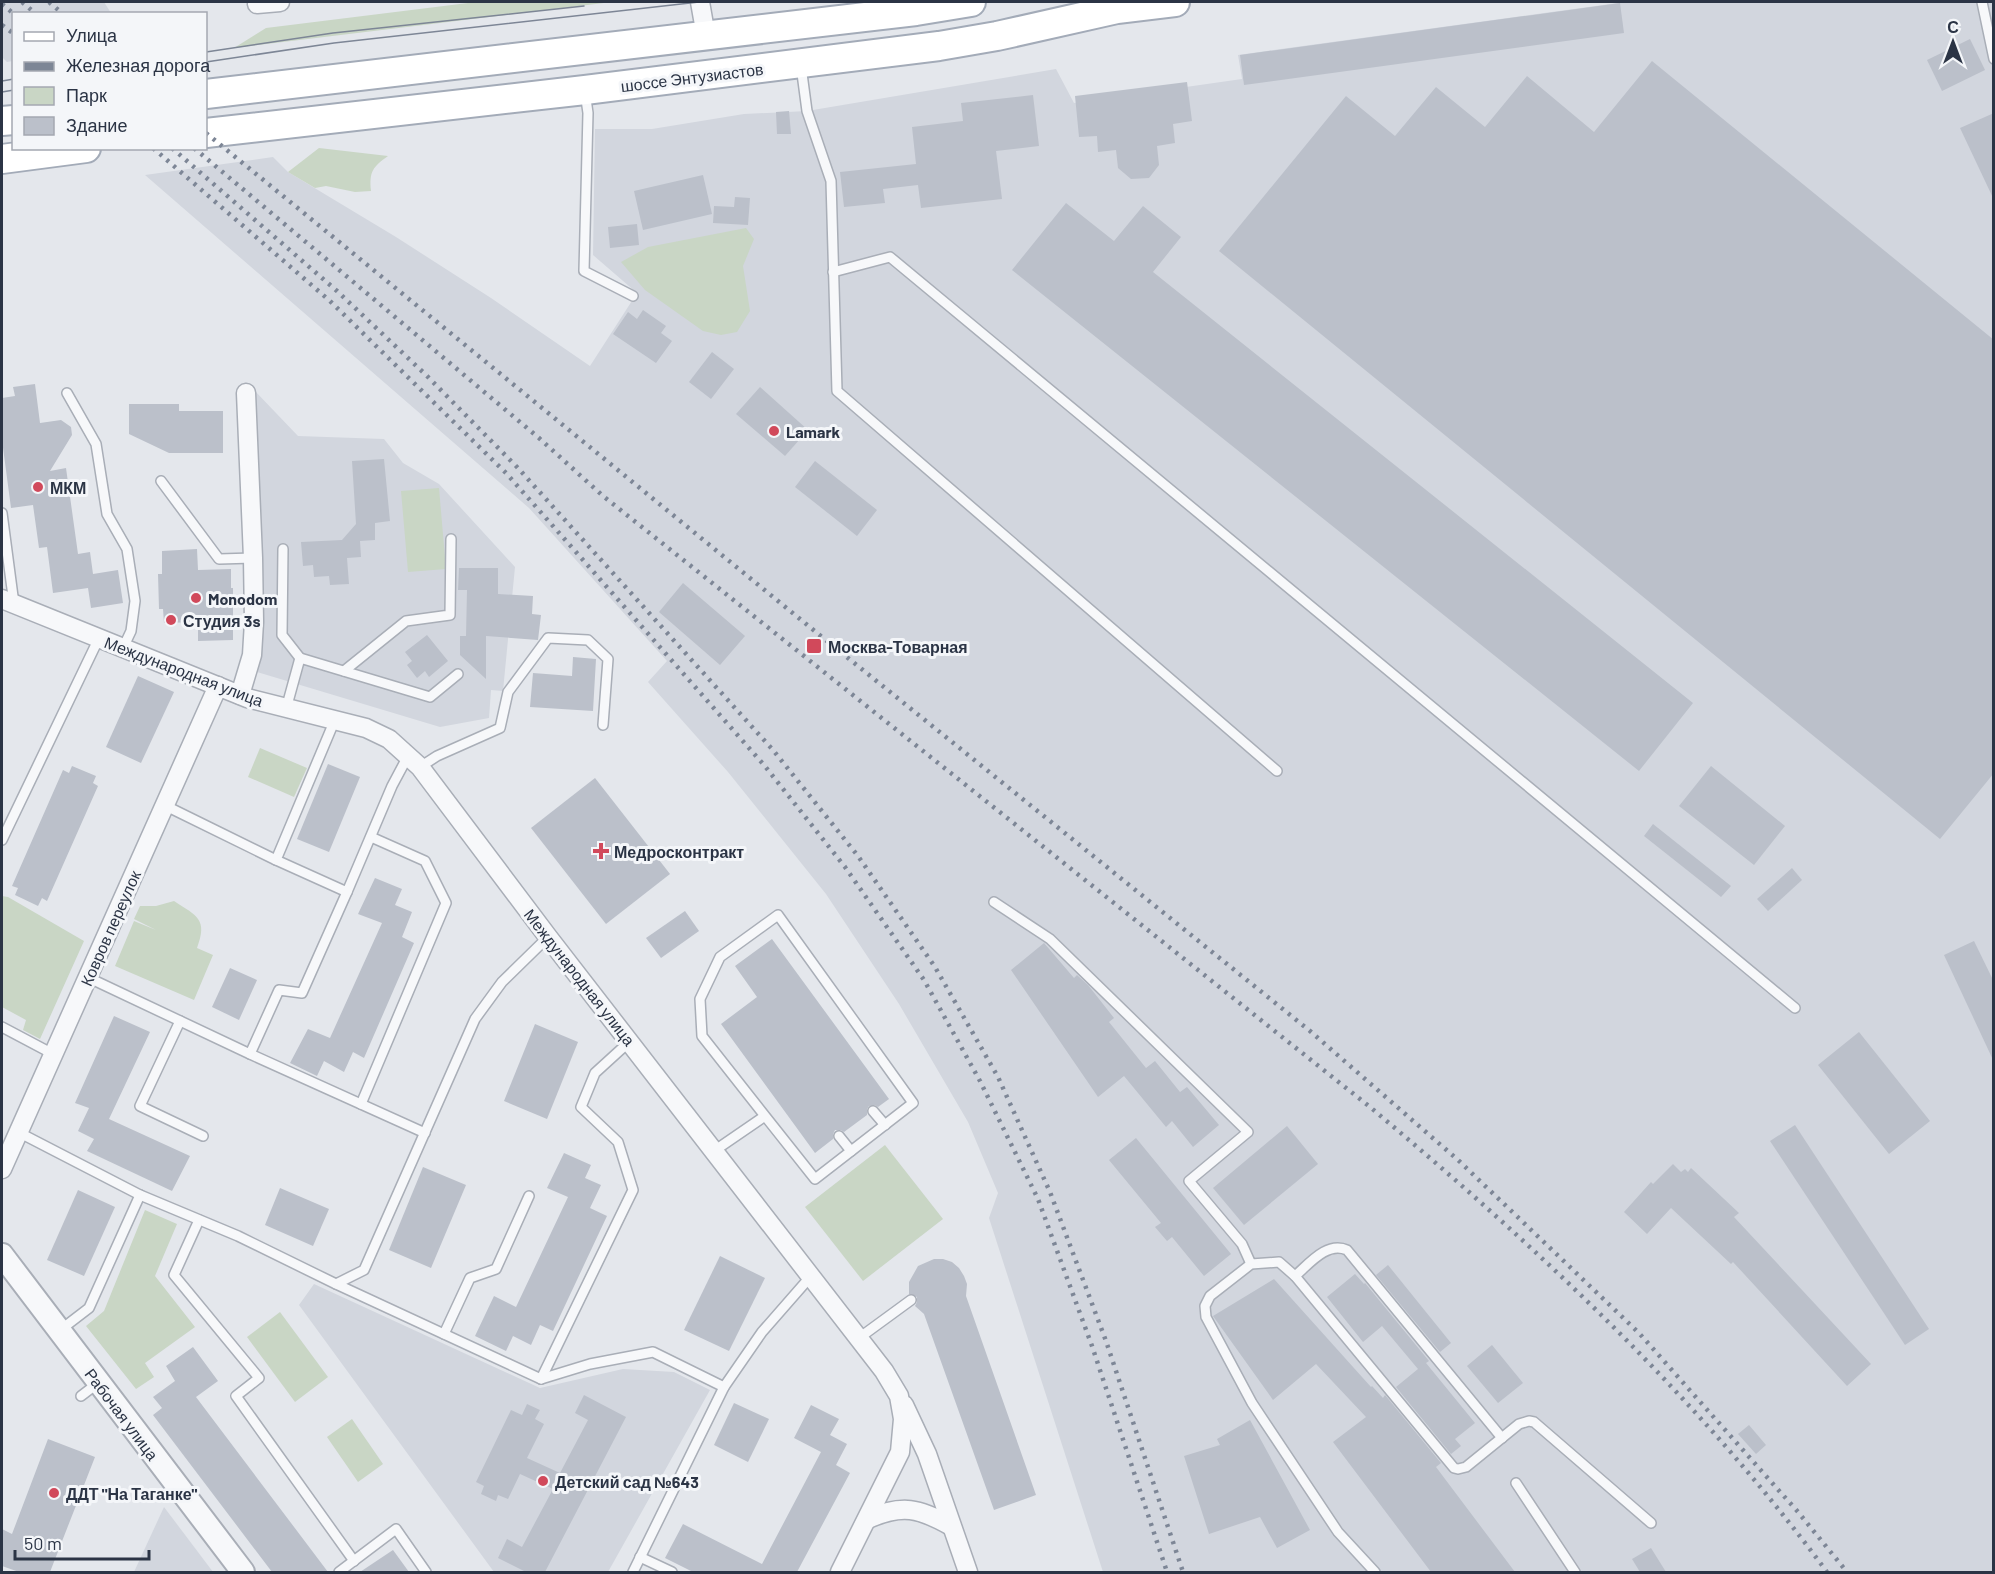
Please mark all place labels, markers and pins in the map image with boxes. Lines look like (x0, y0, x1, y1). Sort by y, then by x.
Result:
place label: Lamark (786, 422, 841, 441)
marker: Lamark (767, 424, 781, 438)
place label: МКМ (50, 478, 86, 497)
marker: МКМ (31, 480, 45, 494)
place label: Monodom (208, 589, 277, 608)
marker: Monodom (189, 591, 203, 605)
place label: Студия 3s (183, 611, 261, 630)
marker: Студия 3s (164, 613, 178, 627)
marker: Москва-Товарная (805, 637, 823, 655)
place label: Москва-Товарная (828, 637, 968, 656)
marker: Медросконтракт (592, 842, 610, 860)
place label: Медросконтракт (614, 842, 744, 861)
place label: Детский сад №643 (555, 1472, 699, 1491)
marker: Детский сад №643 (536, 1474, 550, 1488)
place label: ДДТ "На Таганке" (66, 1484, 198, 1503)
marker: ДДТ "На Таганке" (47, 1486, 61, 1500)

